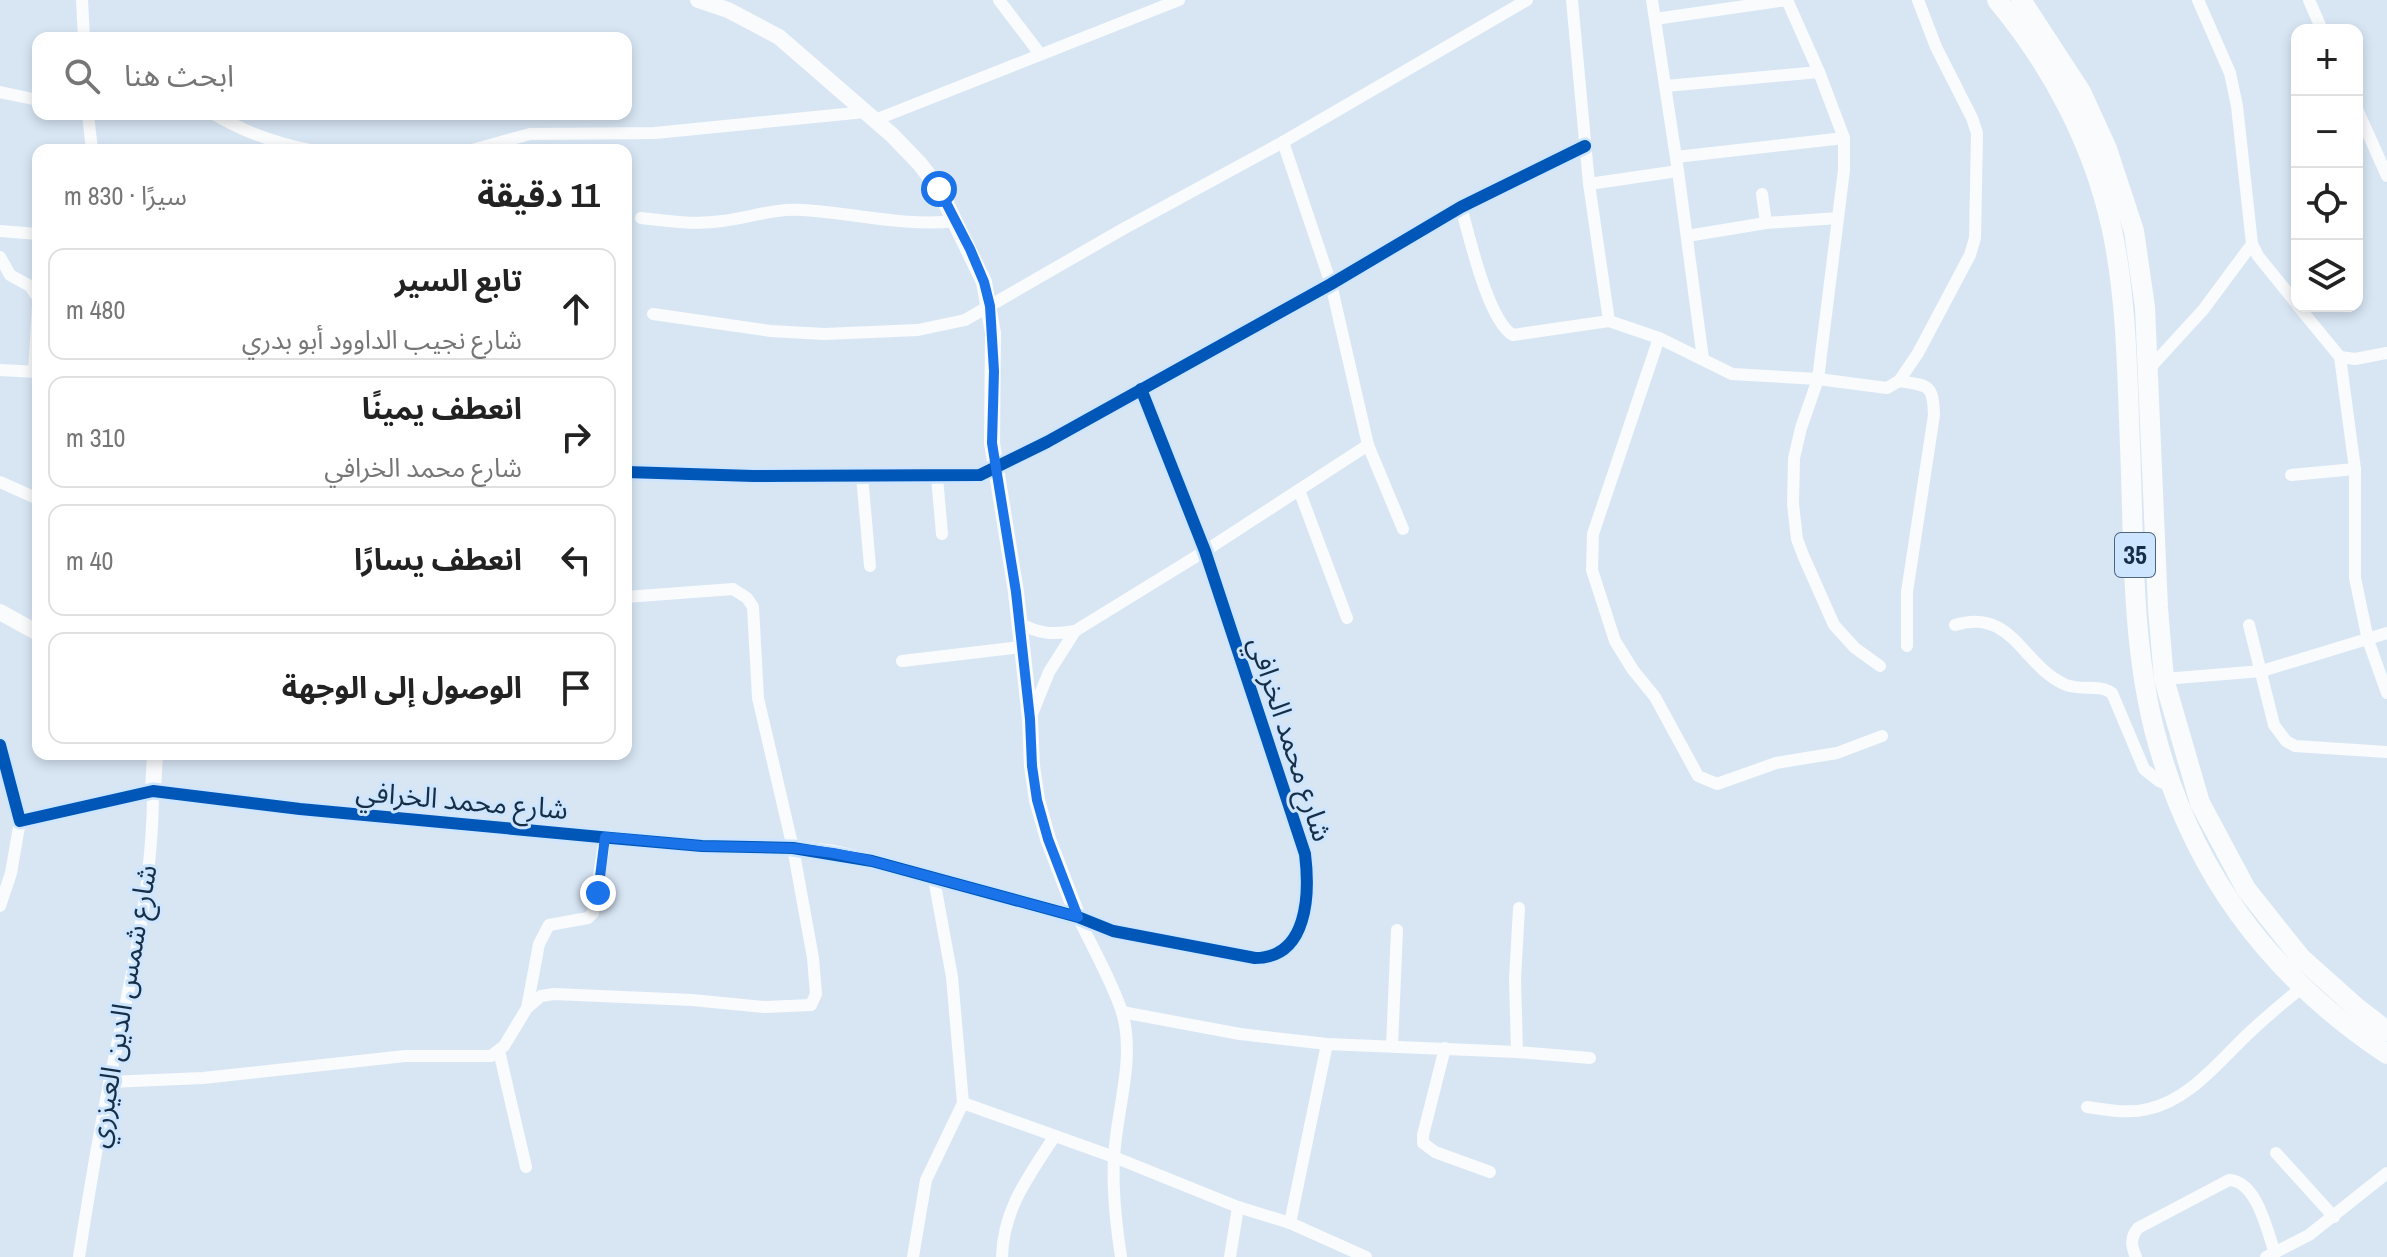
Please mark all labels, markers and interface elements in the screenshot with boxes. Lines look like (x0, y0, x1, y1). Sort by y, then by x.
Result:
map controls (2291, 24, 2363, 312)
button: + (2291, 24, 2363, 96)
search box (32, 32, 632, 120)
icon: search (60, 54, 104, 98)
text: ابحث هنا (124, 55, 234, 95)
button: − (2291, 96, 2363, 168)
button: locate (2291, 168, 2363, 240)
route start (921, 171, 957, 207)
text: 11 دقيقة (477, 172, 600, 218)
text: سيرًا · 830 m (64, 178, 187, 213)
button: layers (2291, 240, 2363, 312)
text: تابع السير (395, 260, 522, 300)
icon: ahead (554, 287, 598, 331)
text: 480 m (66, 292, 125, 327)
text: شارع نجيب الداوود أبو بدري (242, 322, 522, 357)
text: انعطف يمينًا (362, 388, 522, 428)
icon: right (554, 415, 598, 459)
text: 310 m (66, 420, 125, 455)
text: شارع محمد الخرافي (324, 450, 522, 485)
road number: 35 (2115, 533, 2155, 577)
icon: left (554, 538, 598, 582)
text: انعطف يسارًا (354, 539, 522, 579)
text: 40 m (66, 543, 113, 578)
street label: شارع محمد الخرافي (1238, 632, 1342, 847)
icon: arrive (554, 666, 598, 710)
text: الوصول إلى الوجهة (282, 667, 522, 707)
street label: شارع محمد الخرافي (354, 772, 570, 831)
street label: شارع شمس الدين العيزري (78, 862, 168, 1151)
route end (580, 875, 616, 911)

